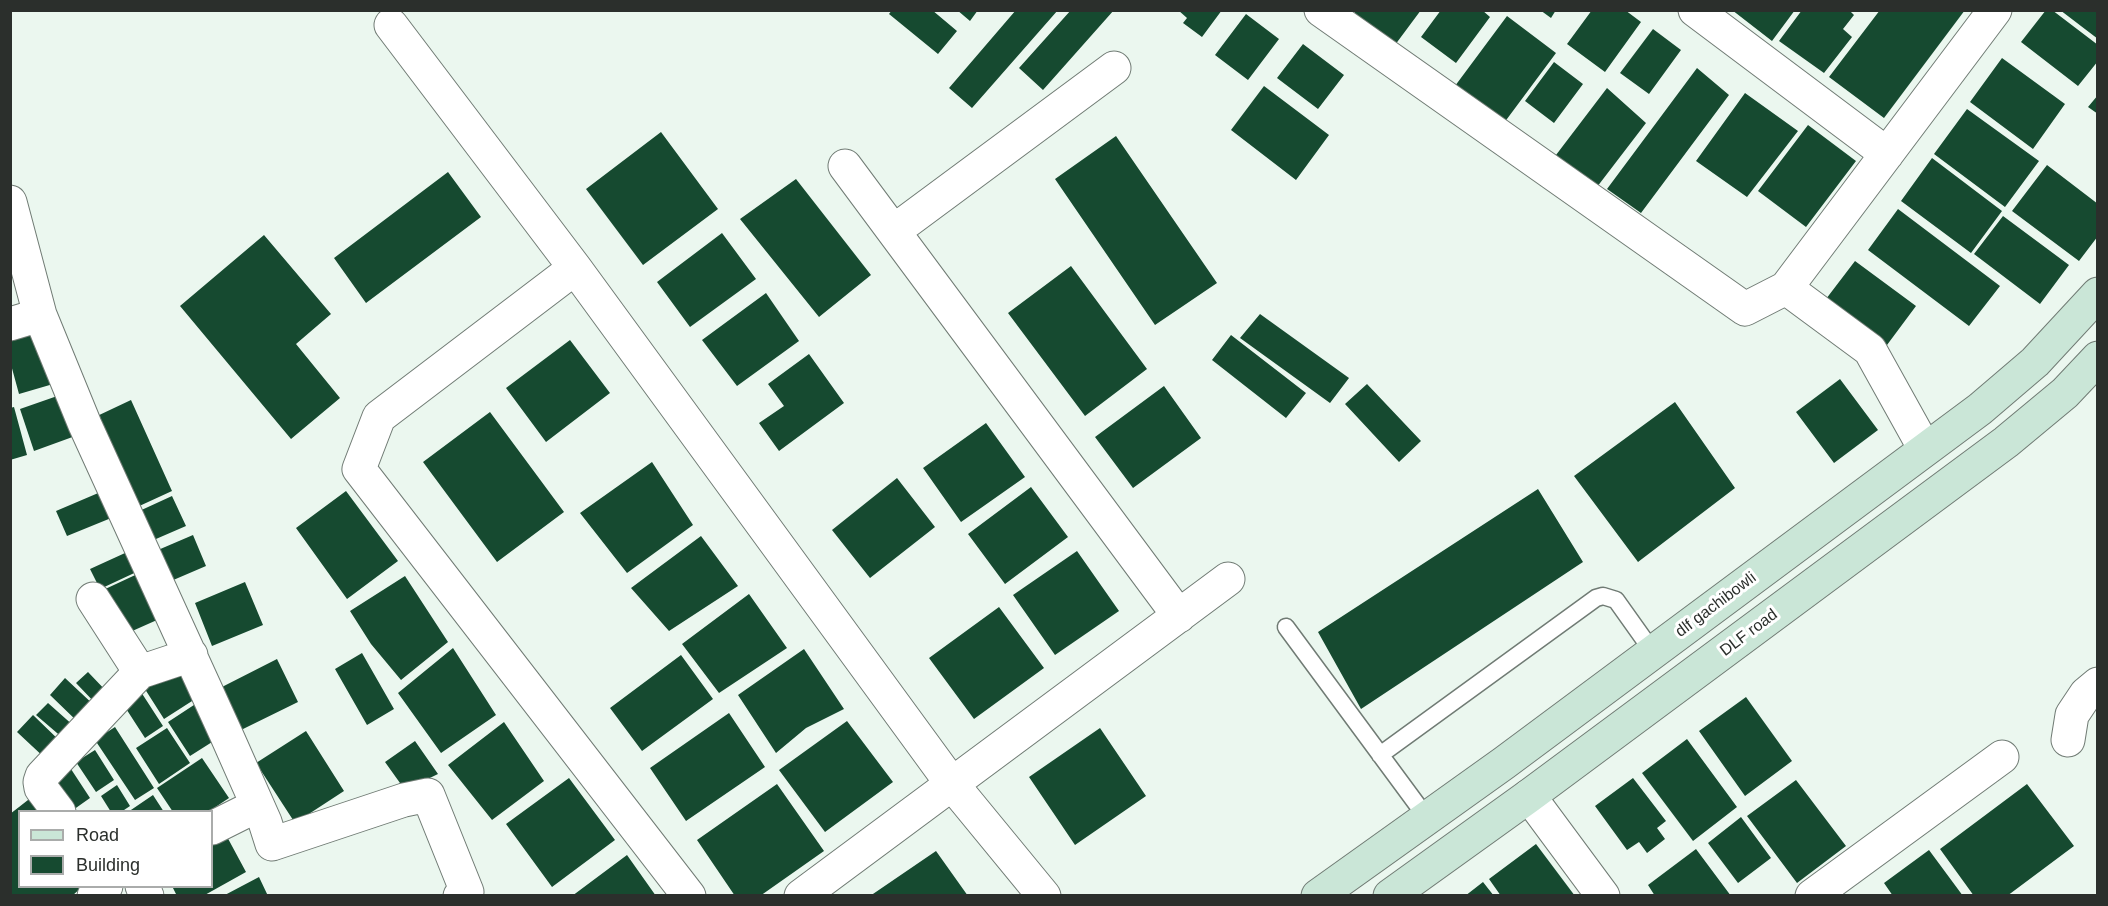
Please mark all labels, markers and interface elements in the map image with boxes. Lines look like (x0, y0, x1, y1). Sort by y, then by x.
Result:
street label: dlf gachibowli (1672, 568, 1760, 642)
street label: DLF road (1717, 605, 1781, 661)
legend (18, 810, 213, 888)
text: Road (76, 825, 119, 845)
text: Building (76, 855, 140, 875)

